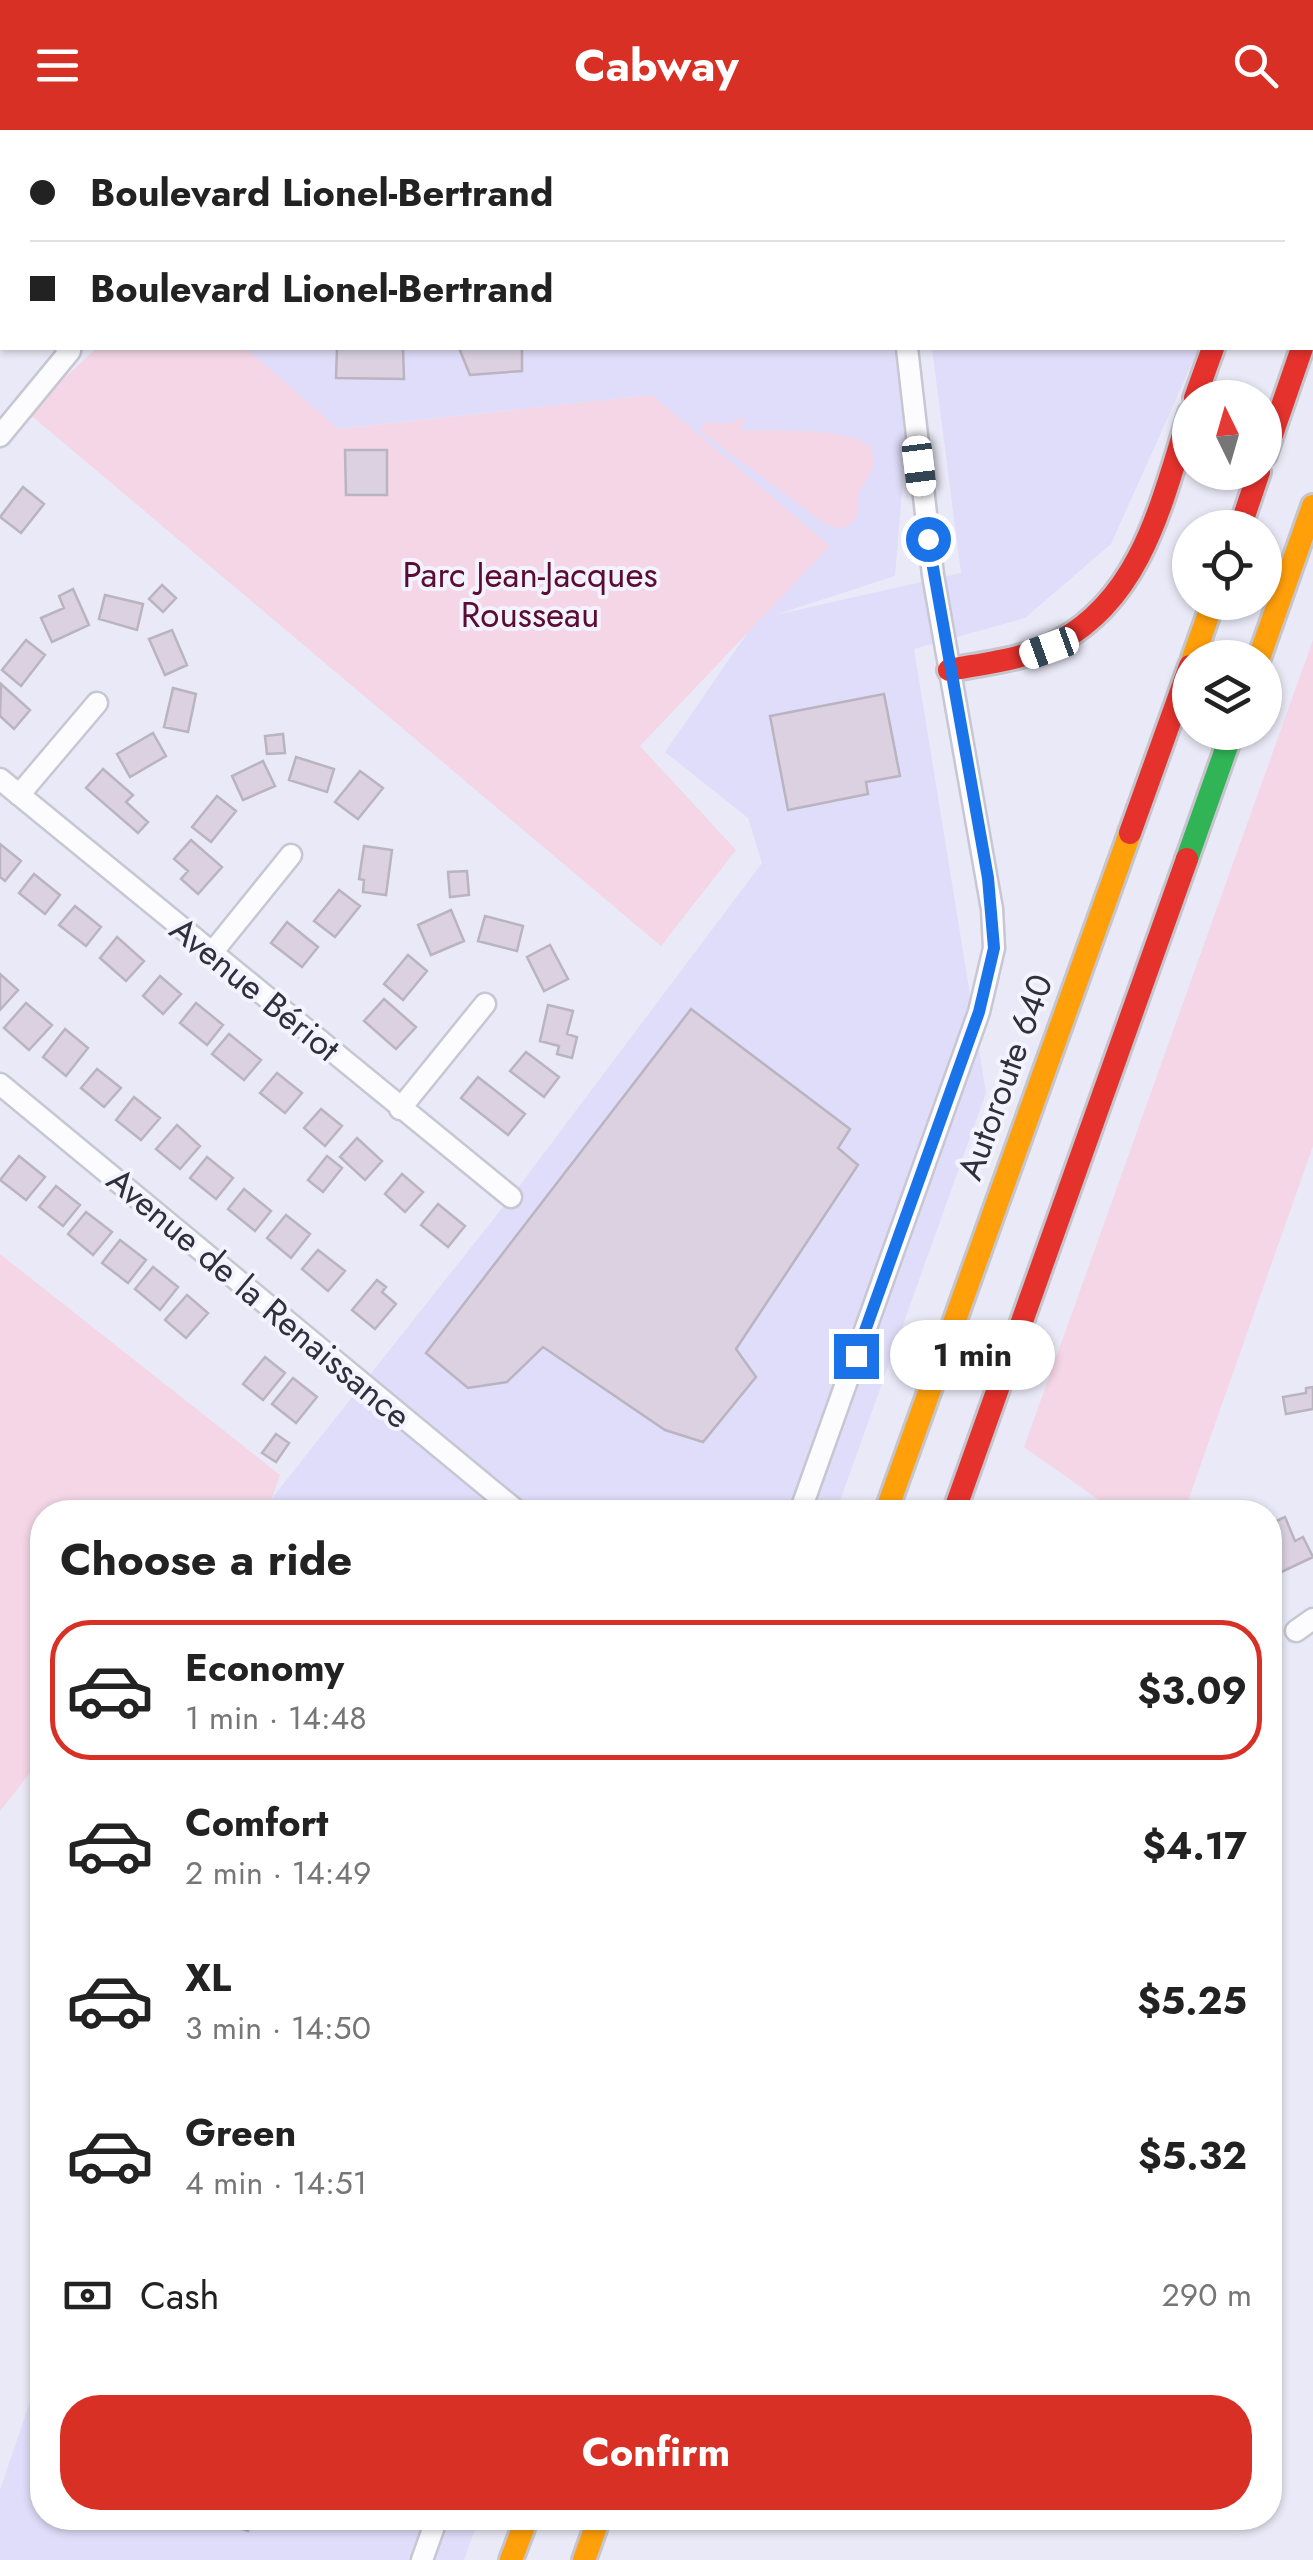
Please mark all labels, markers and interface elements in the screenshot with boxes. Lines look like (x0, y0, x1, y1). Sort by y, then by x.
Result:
text: Cabway (574, 33, 739, 98)
icon: menu (30, 38, 85, 93)
icon: search (1228, 38, 1283, 93)
text: Boulevard Lionel-Bertrand (90, 165, 553, 220)
text: Boulevard Lionel-Bertrand (90, 261, 553, 316)
north arrow (1172, 380, 1282, 490)
map controls (1172, 380, 1282, 750)
car (900, 434, 938, 498)
button: locate (1172, 510, 1282, 620)
route start (906, 517, 951, 562)
park label: Parc Jean-Jacques Rousseau (402, 550, 658, 640)
car (1016, 624, 1082, 672)
button: layers (1172, 640, 1282, 750)
street label: Avenue Bériot (159, 905, 351, 1074)
street label: Autoroute 640 (945, 967, 1065, 1187)
street label: Avenue de la Renaissance (96, 1156, 422, 1440)
callout: 1 min (891, 1321, 1056, 1391)
text: 1 min (933, 1332, 1012, 1378)
route end (834, 1334, 879, 1379)
text: Choose a ride (60, 1527, 352, 1592)
text: Economy (185, 1640, 344, 1695)
icon: car (65, 1645, 155, 1735)
text: $3.09 (1138, 1663, 1247, 1718)
text: 1 min · 14:48 (185, 1695, 367, 1741)
text: Comfort (185, 1795, 328, 1850)
icon: car (65, 1800, 155, 1890)
text: $4.17 (1142, 1818, 1247, 1873)
text: 2 min · 14:49 (185, 1850, 371, 1896)
text: XL (185, 1950, 231, 2005)
icon: car (65, 1955, 155, 2045)
text: $5.25 (1137, 1973, 1247, 2028)
text: 3 min · 14:50 (185, 2005, 371, 2051)
text: Green (185, 2105, 296, 2160)
icon: car (65, 2110, 155, 2200)
text: $5.32 (1138, 2128, 1247, 2183)
text: 4 min · 14:51 (185, 2160, 367, 2206)
icon: cash (60, 2268, 115, 2323)
text: Cash (140, 2268, 220, 2323)
text: 290 m (1162, 2272, 1252, 2318)
button: Confirm (60, 2395, 1252, 2510)

